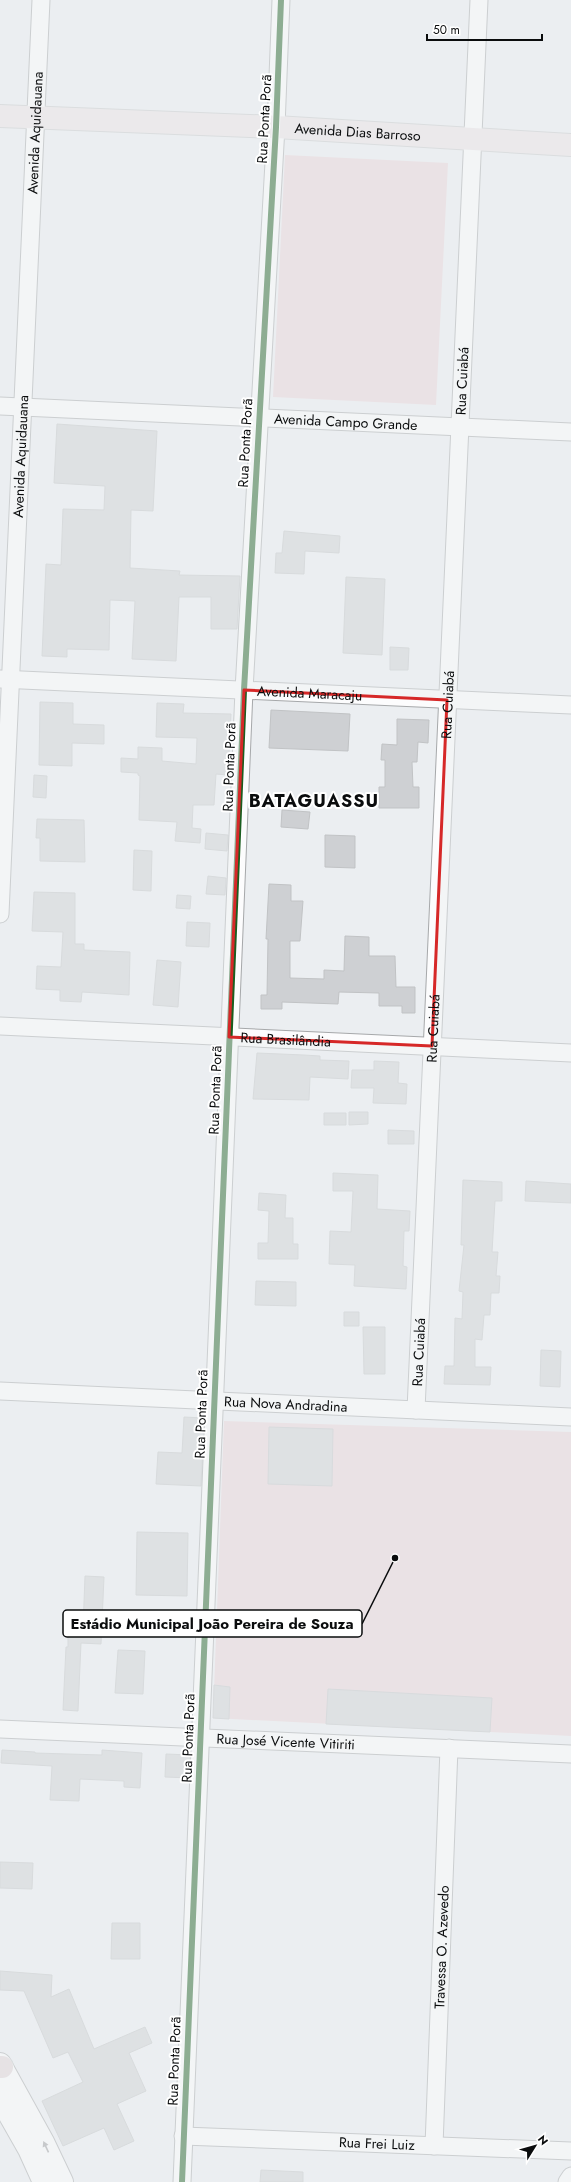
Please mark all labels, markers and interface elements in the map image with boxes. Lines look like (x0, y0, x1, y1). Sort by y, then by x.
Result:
scale bar (427, 16, 542, 42)
text: 50 m (433, 21, 460, 39)
street label: Avenida Aquidauana (22, 71, 48, 195)
street label: Rua Ponta Porã (252, 74, 276, 164)
street label: Avenida Dias Barroso (294, 118, 422, 146)
street label: Rua Cuiabá (450, 346, 473, 416)
street label: Avenida Aquidauana (8, 395, 33, 518)
street label: Rua Ponta Porã (233, 398, 257, 488)
street label: Avenida Campo Grande (273, 408, 418, 435)
street label: Rua Cuiabá (436, 670, 459, 739)
street label: Avenida Maracaju (256, 681, 363, 705)
street label: Rua Ponta Porã (217, 722, 241, 812)
district label: BATAGUASSU (249, 788, 379, 814)
street label: Rua Cuiabá (422, 994, 445, 1063)
street label: Rua Brasilândia (240, 1027, 331, 1052)
street label: Rua Ponta Porã (203, 1045, 227, 1135)
street label: Rua Cuiabá (407, 1318, 430, 1387)
street label: Rua Ponta Porã (189, 1369, 213, 1459)
street label: Rua Nova Andradina (224, 1391, 348, 1417)
callout: Estádio Municipal João Pereira de Souza (63, 1610, 362, 1637)
text: Estádio Municipal João Pereira de Souza (70, 1613, 354, 1635)
street label: Rua Ponta Porã (176, 1693, 200, 1783)
street label: Rua José Vicente Vitiriti (216, 1728, 355, 1755)
street label: Travessa O. Azevedo (429, 1885, 454, 2009)
street label: Rua Ponta Porã (162, 2016, 186, 2106)
north arrow (515, 2126, 555, 2166)
street label: Rua Frei Luiz (338, 2132, 416, 2155)
text: N (534, 2132, 552, 2148)
one-way arrow (43, 2141, 49, 2152)

